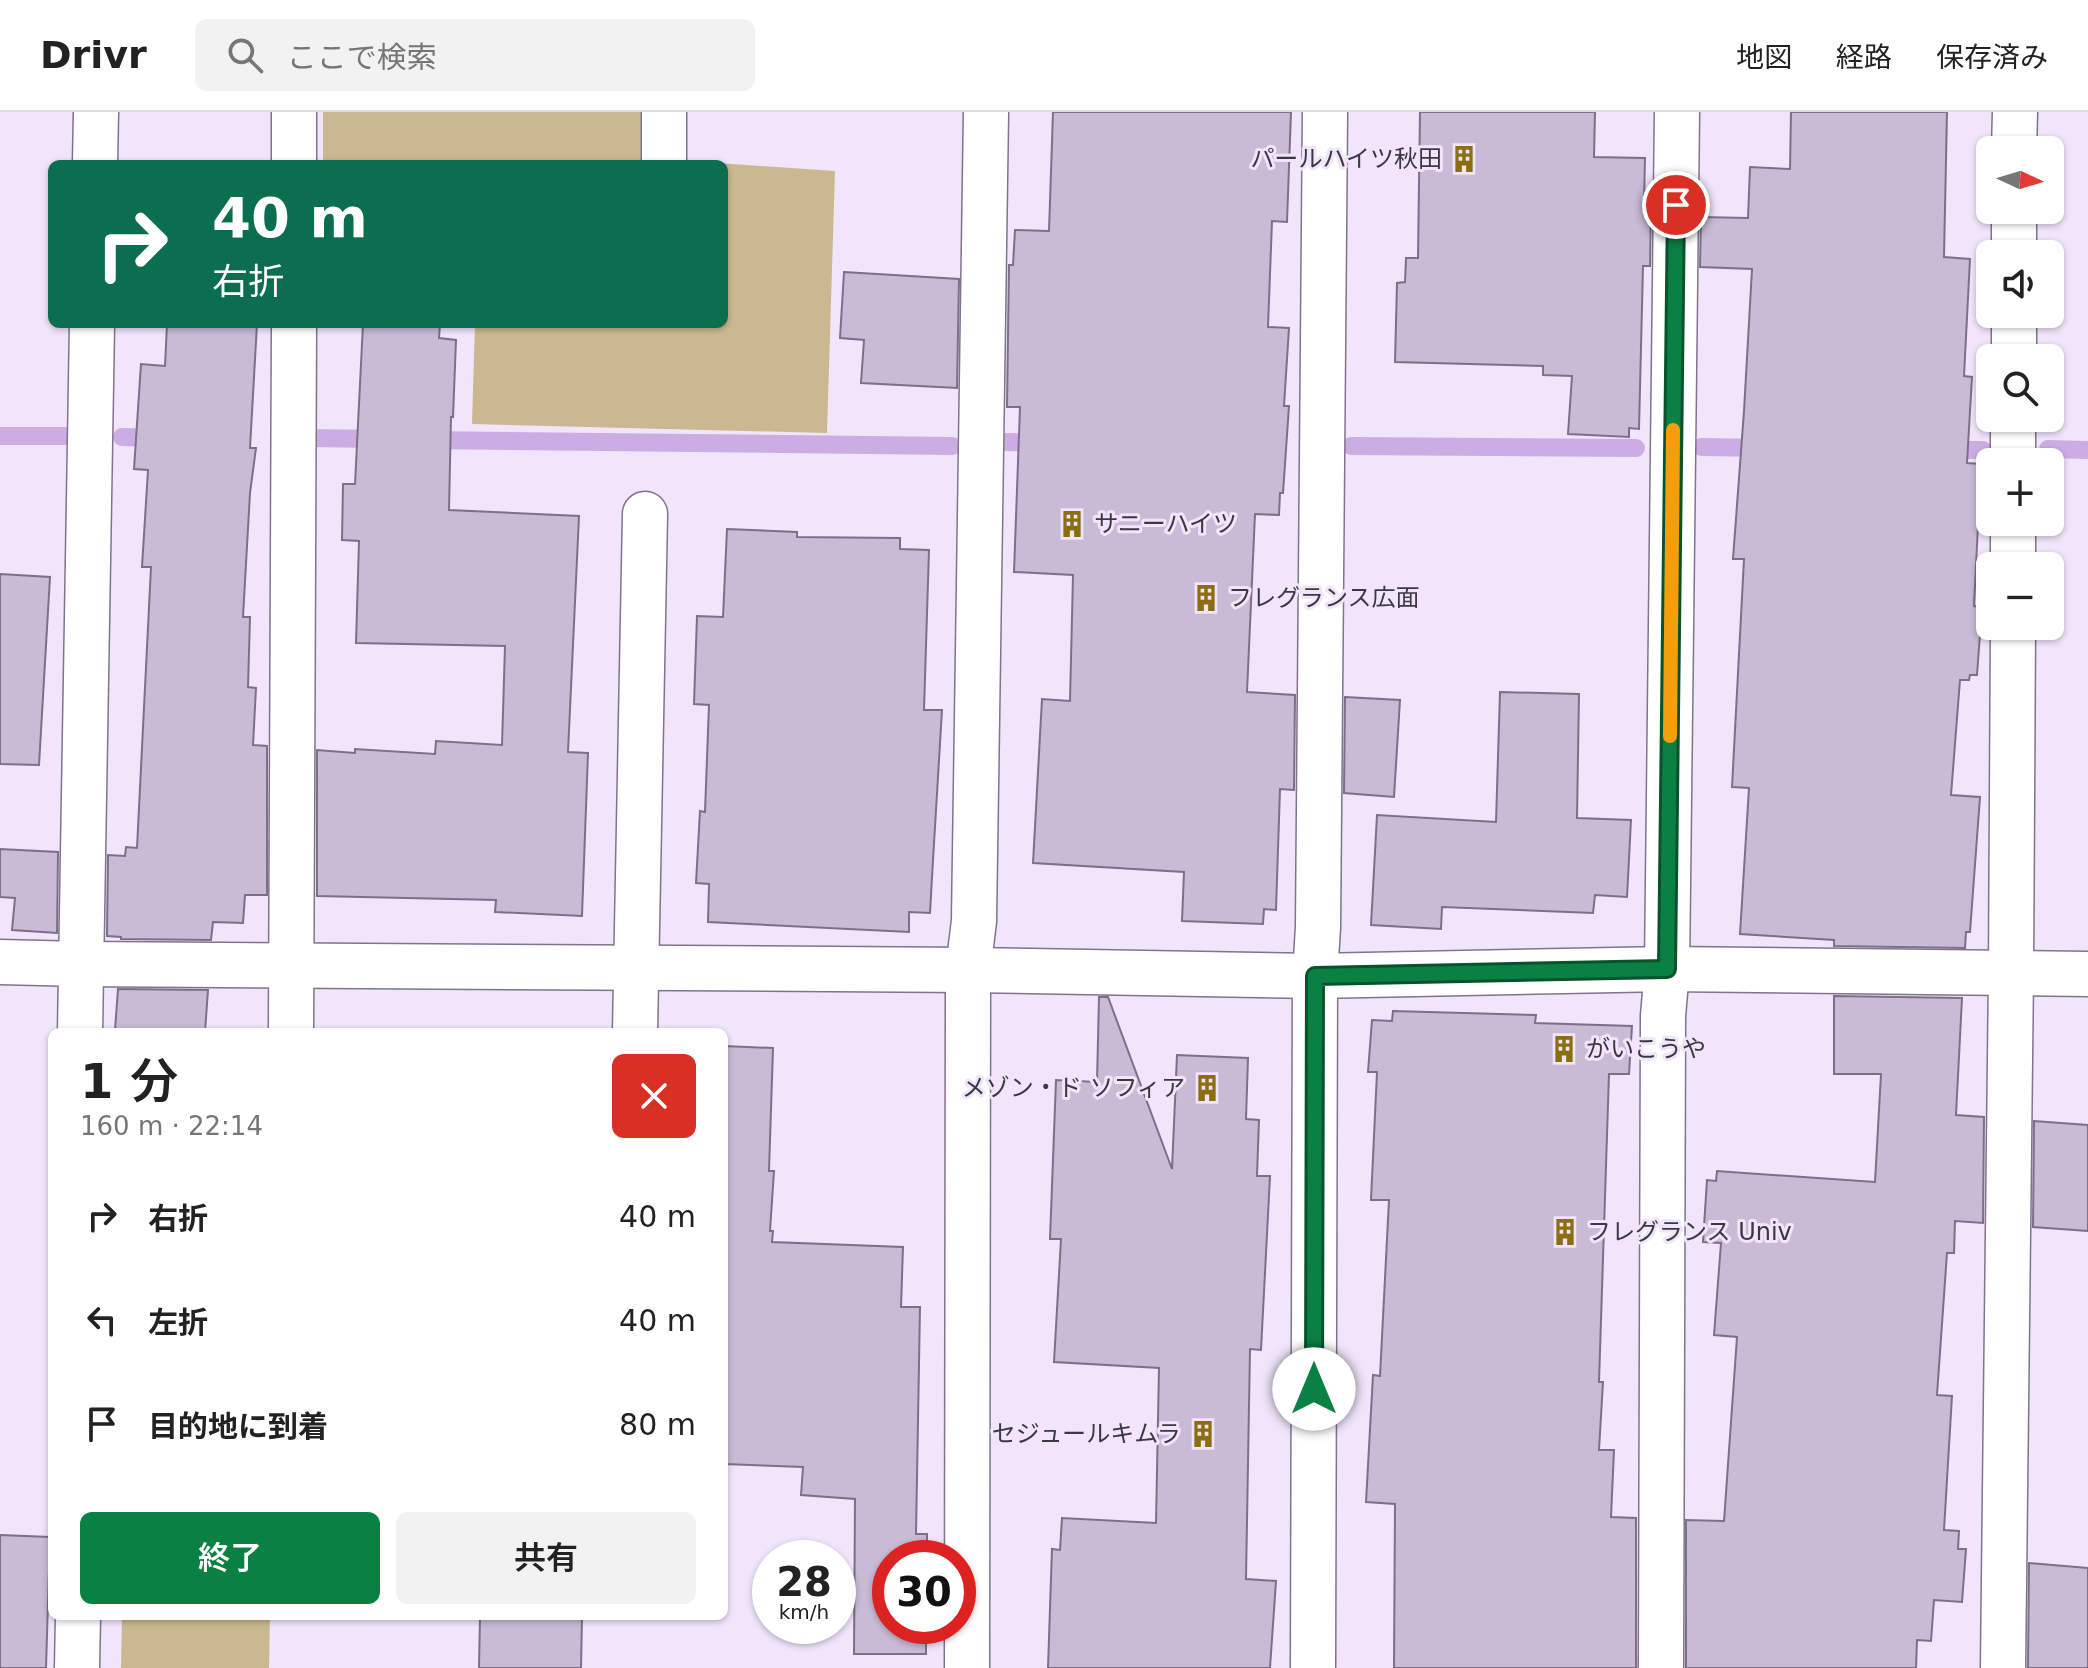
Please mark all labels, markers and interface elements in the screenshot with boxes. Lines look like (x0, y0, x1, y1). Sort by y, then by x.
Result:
search box (195, 19, 755, 91)
text: Drivr (40, 33, 147, 77)
icon: search (223, 33, 267, 77)
text: ここで検索 (287, 40, 437, 75)
text: 地図 (1736, 41, 1792, 74)
text: 経路 (1836, 41, 1892, 74)
text: 保存済み (1936, 41, 2048, 74)
north arrow (1976, 136, 2064, 224)
map controls (1976, 136, 2064, 640)
building icon: パールハイツ秋田 (1449, 144, 1479, 174)
place label: パールハイツ秋田 (1250, 145, 1442, 173)
pin (1642, 171, 1710, 239)
icon: arrive (1654, 183, 1698, 227)
text: 40 m (212, 185, 368, 250)
icon: right (80, 192, 184, 296)
button: sound (1976, 240, 2064, 328)
text: 右折 (212, 261, 284, 302)
button: search (1976, 344, 2064, 432)
button: + (1976, 448, 2064, 536)
building icon: サニーハイツ (1057, 509, 1087, 539)
place label: サニーハイツ (1094, 510, 1237, 538)
button: − (1976, 552, 2064, 640)
building icon: フレグランス広面 (1191, 583, 1221, 613)
place label: フレグランス広面 (1228, 584, 1420, 612)
building icon: がいこうや (1549, 1034, 1579, 1064)
place label: がいこうや (1586, 1035, 1706, 1063)
text: 1 分 (80, 1053, 178, 1109)
button: close (612, 1054, 696, 1138)
building icon: メゾン・ド ソフィア (1192, 1073, 1222, 1103)
place label: メゾン・ド ソフィア (962, 1074, 1185, 1102)
text: 160 m · 22:14 (80, 1111, 263, 1141)
icon: right (80, 1194, 124, 1238)
text: 40 m (619, 1199, 696, 1234)
text: 右折 (148, 1201, 208, 1236)
building icon: フレグランス Univ (1550, 1217, 1580, 1247)
place label: フレグランス Univ (1587, 1218, 1792, 1246)
icon: left (80, 1298, 124, 1342)
text: 40 m (619, 1303, 696, 1338)
text: 左折 (148, 1305, 208, 1340)
position arrow (1272, 1347, 1356, 1431)
icon: arrive (80, 1402, 124, 1446)
text: 80 m (619, 1407, 696, 1442)
text: 目的地に到着 (148, 1409, 328, 1444)
building icon: セジュールキムラ (1188, 1419, 1218, 1449)
place label: セジュールキムラ (992, 1420, 1181, 1448)
button: 終了 (80, 1512, 380, 1604)
button: 共有 (396, 1512, 696, 1604)
speed limit sign: 30 (872, 1540, 976, 1644)
text: 28 (776, 1559, 832, 1605)
text: km/h (779, 1600, 829, 1624)

